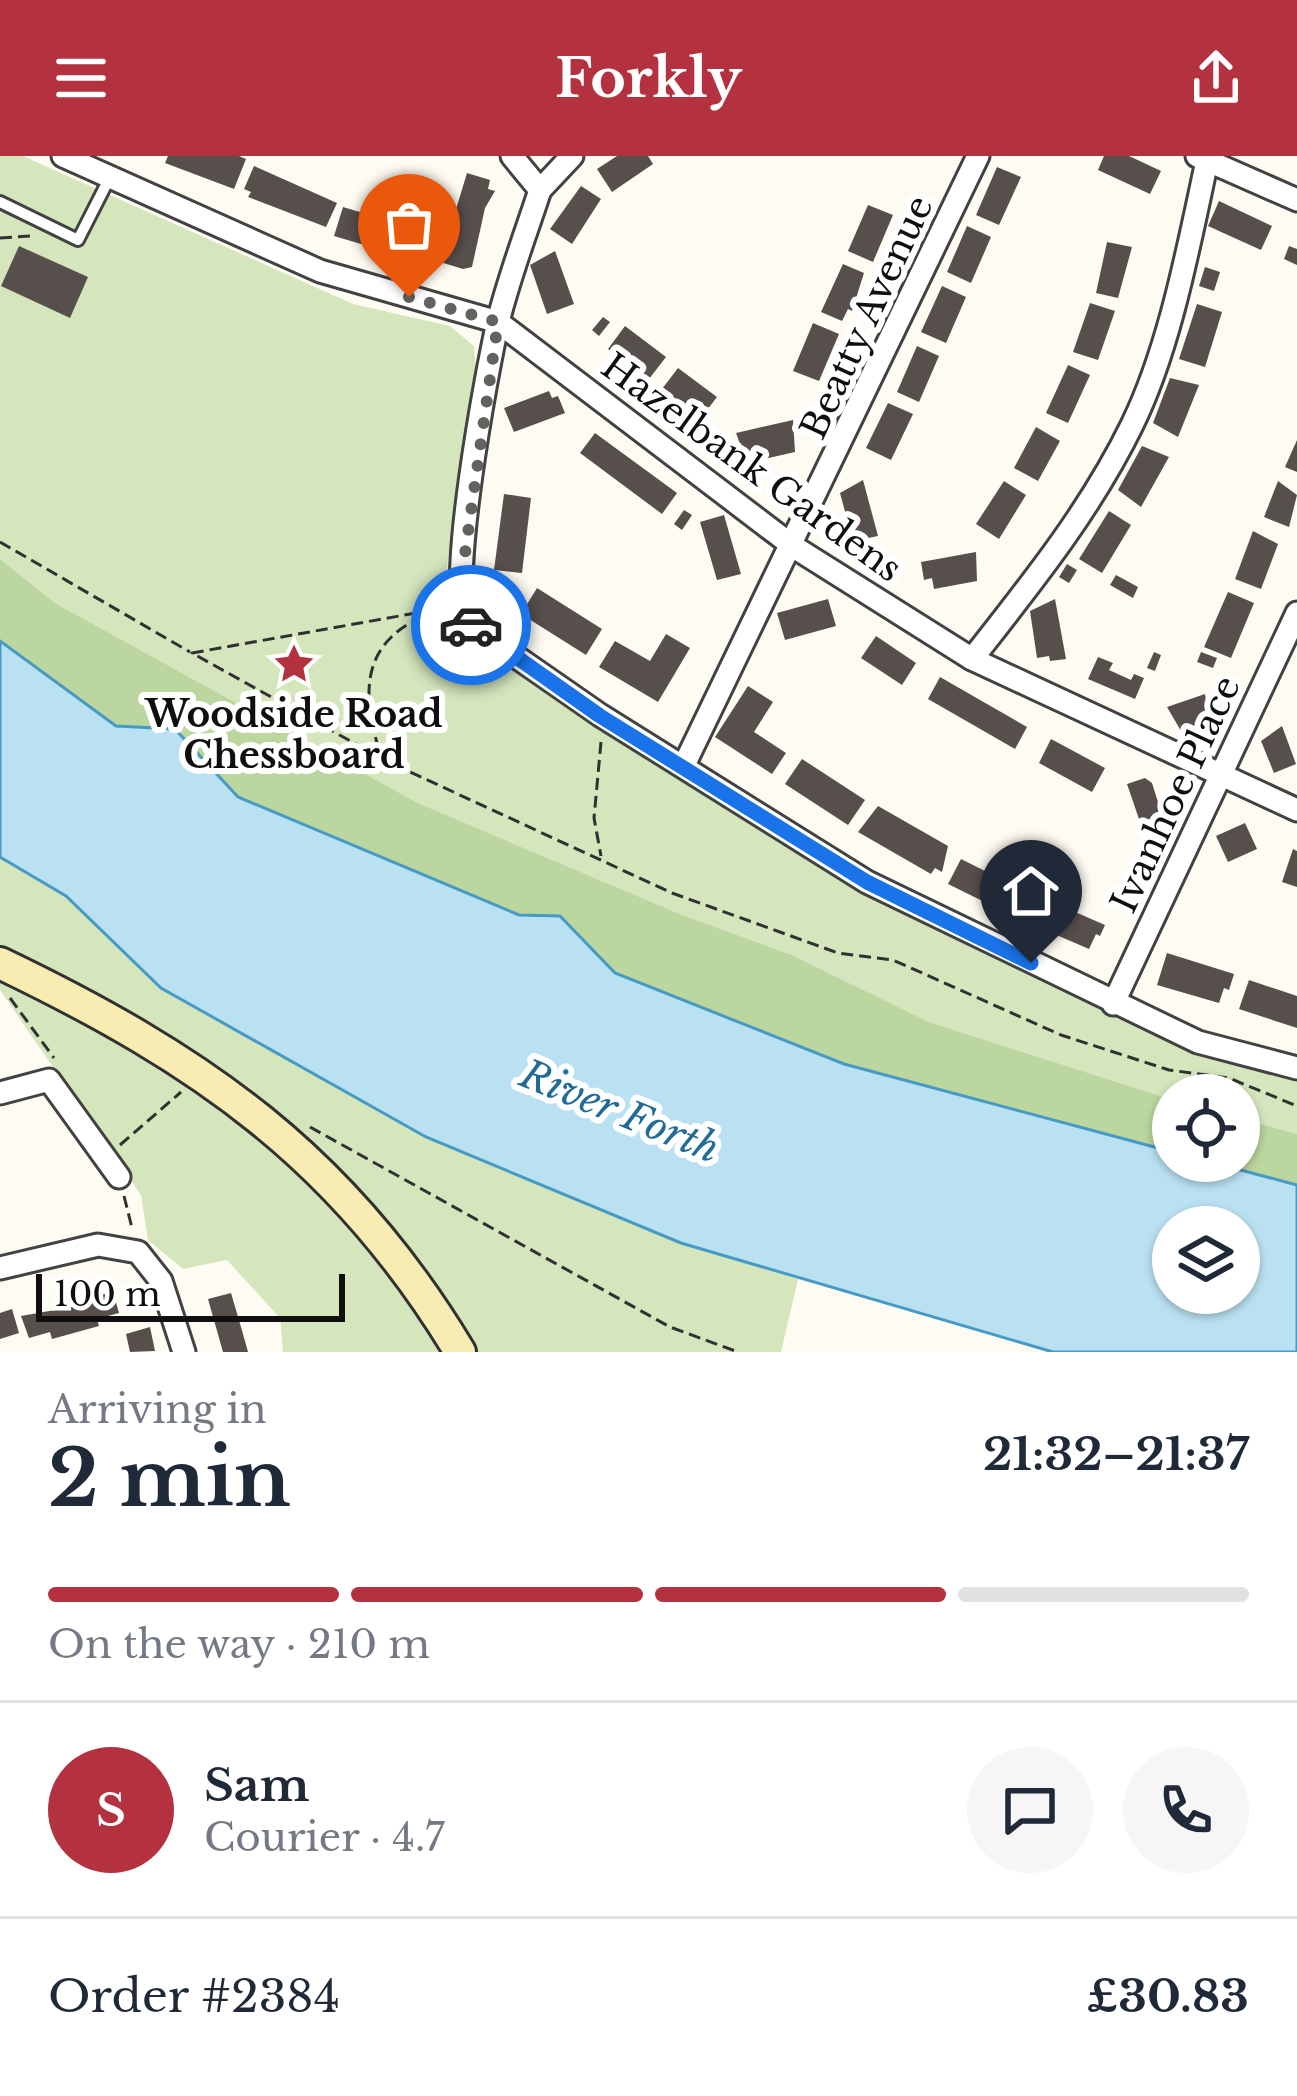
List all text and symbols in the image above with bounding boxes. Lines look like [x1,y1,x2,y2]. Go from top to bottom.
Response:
icon: menu [48,45,114,111]
text: Forkly [555,45,742,112]
icon: share [1183,45,1249,111]
pin [358,174,460,297]
street label: Beatty Avenue [790,188,942,446]
icon: bag [376,192,442,258]
street label: Hazelbank Gardens [593,343,911,591]
courier [411,565,531,685]
icon: car [438,592,504,658]
place icon: Woodside Road Chessboard [271,641,317,687]
street label: Ivanhoe Place [1101,669,1250,920]
place label: Woodside Road Chessboard [143,692,443,778]
pin [980,840,1082,963]
icon: home [998,858,1064,924]
water label: River Forth [512,1049,726,1174]
map controls [1152,1074,1260,1314]
button: locate [1152,1074,1260,1182]
button: layers [1152,1206,1260,1314]
scale bar [36,1268,345,1321]
text: 100 m [54,1274,161,1315]
text: Arriving in [48,1385,267,1434]
text: 21:32–21:37 [983,1426,1249,1482]
text: 2 min [48,1430,291,1527]
text: On the way · 210 m [48,1620,430,1669]
button: chat [967,1747,1093,1873]
button: phone [1123,1747,1249,1873]
text: Sam [204,1757,309,1813]
text: S [96,1782,126,1838]
text: Courier · 4.7 [204,1813,445,1862]
text: Order #2384 [48,1968,340,2024]
text: £30.83 [1086,1968,1249,2024]

